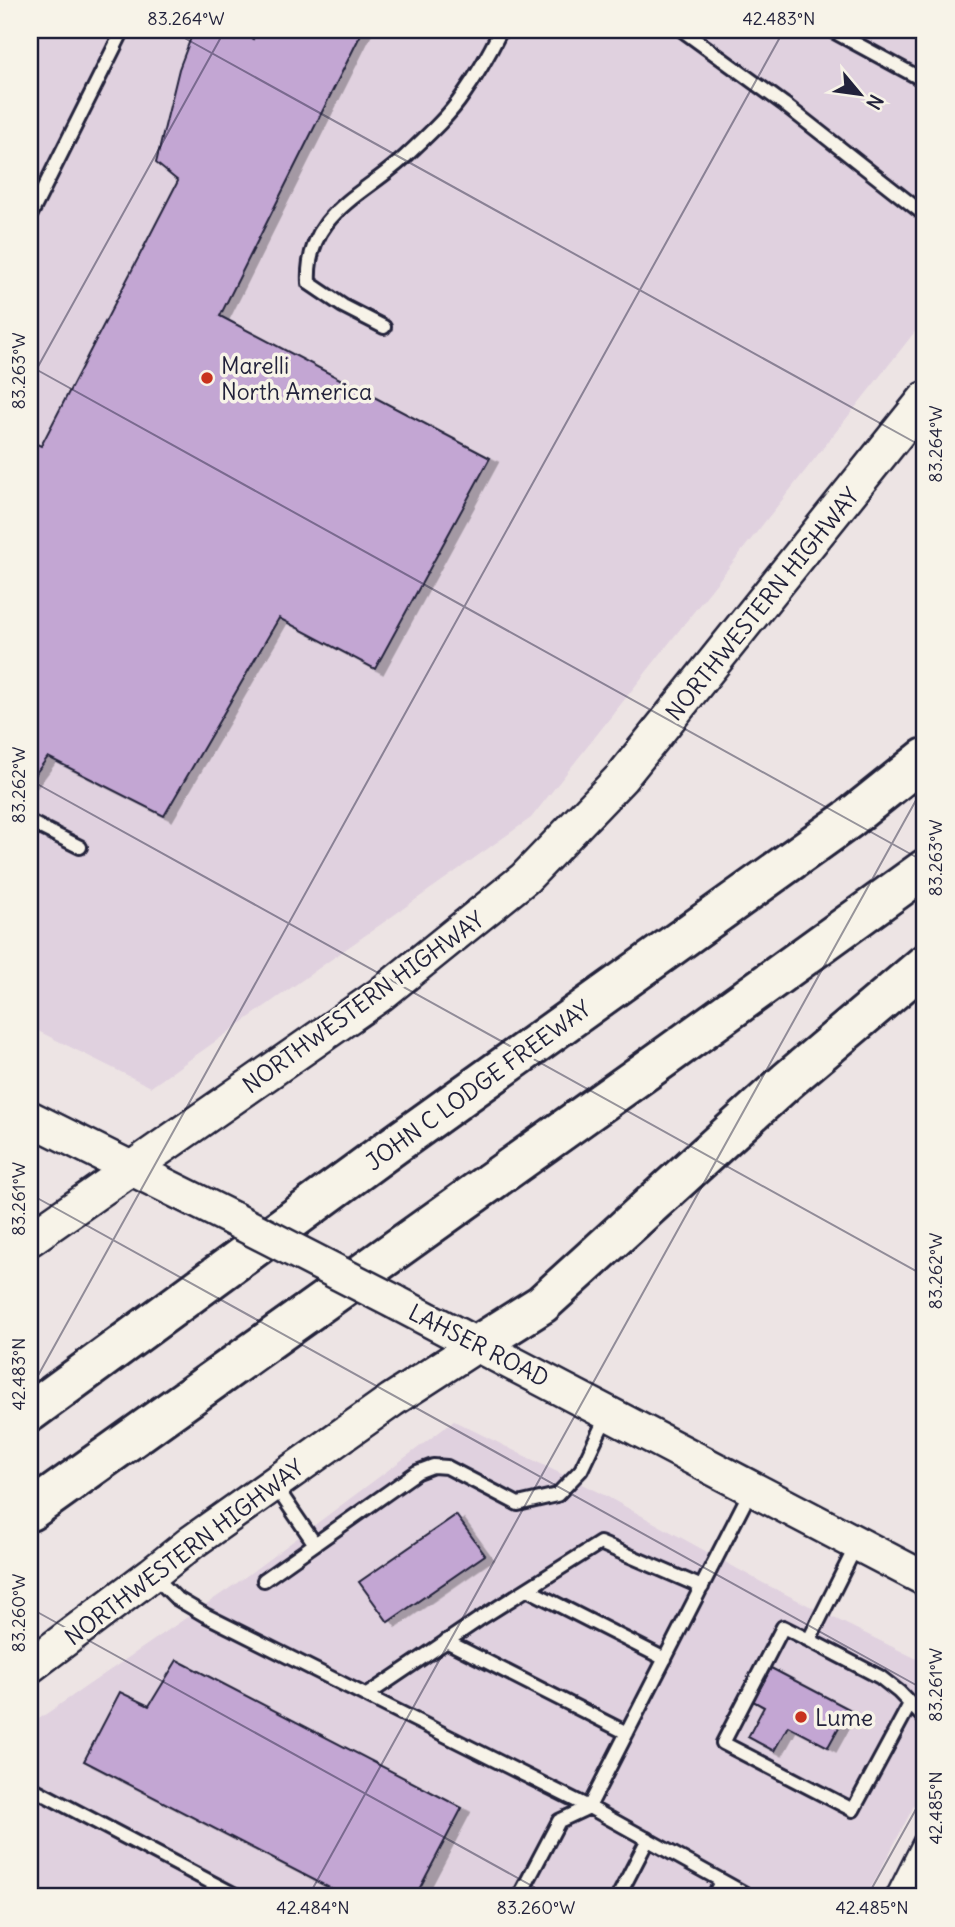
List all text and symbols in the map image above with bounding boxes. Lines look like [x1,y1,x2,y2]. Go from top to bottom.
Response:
text: 83.264°W [147,7,225,30]
text: 42.483°N [742,7,816,30]
north arrow [825,60,895,130]
text: N [861,91,889,114]
text: 83.263°W [7,332,30,410]
place label: Marelli North America [221,351,372,406]
marker: Marelli North America [199,370,215,386]
text: 83.264°W [924,405,947,483]
street label: NORTHWESTERN HIGHWAY [659,482,865,726]
text: 83.262°W [7,747,30,823]
text: 83.263°W [924,819,947,897]
street label: NORTHWESTERN HIGHWAY [237,905,489,1099]
street label: JOHN C LODGE FREEWAY [360,993,596,1176]
text: 83.261°W [7,1162,30,1236]
text: 83.262°W [924,1233,947,1309]
street label: LAHSER ROAD [404,1297,554,1393]
text: 42.483°N [7,1337,30,1411]
street label: NORTHWESTERN HIGHWAY [59,1453,309,1651]
text: 83.260°W [7,1574,30,1652]
text: 83.261°W [924,1648,947,1722]
place label: Lume [815,1703,873,1732]
marker: Lume [793,1709,809,1725]
text: 42.485°N [924,1771,947,1845]
text: 42.484°N [276,1896,350,1919]
text: 83.260°W [497,1896,575,1919]
text: 42.485°N [835,1896,909,1919]

